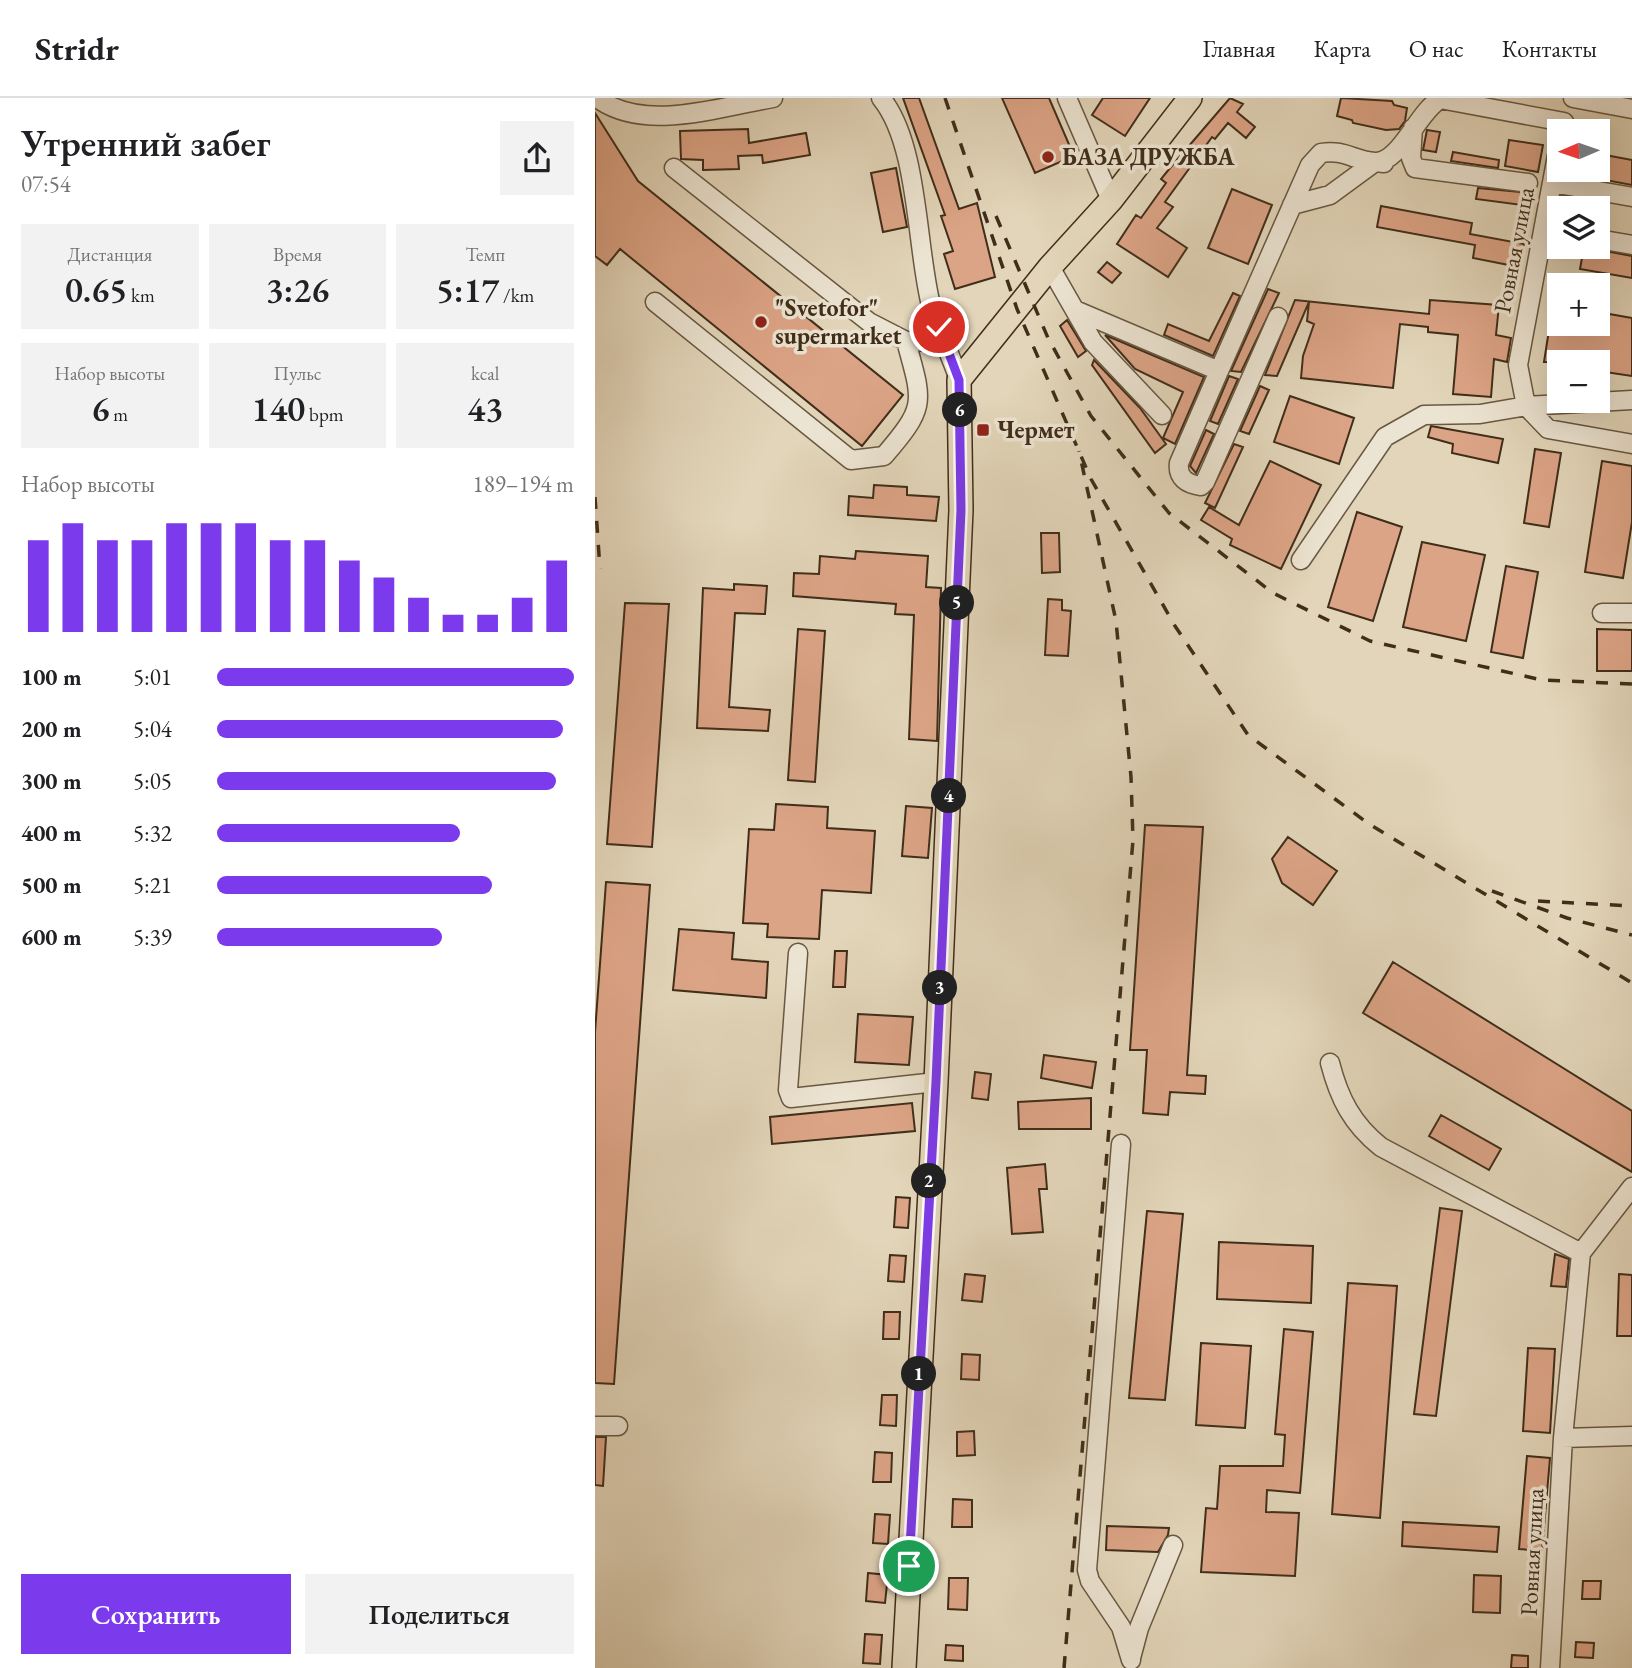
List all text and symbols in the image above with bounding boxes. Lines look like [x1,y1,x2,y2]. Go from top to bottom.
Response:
text: Stridr [35,27,119,70]
text: Главная [1202,33,1276,64]
text: Карта [1314,33,1371,64]
text: О нас [1409,33,1464,64]
text: Контакты [1502,33,1597,64]
text: Утренний забег [21,118,271,167]
north arrow [1547,119,1610,182]
map controls [1547,119,1610,413]
button: share [500,121,574,195]
place label: БАЗА ДРУЖБА [1062,141,1235,172]
marker: БАЗА ДРУЖБА [1040,149,1056,165]
text: 07:54 [21,169,71,199]
street label: Ровная улица [1486,184,1541,316]
button: layers [1547,196,1610,259]
text: Дистанция [67,242,152,267]
text: Время [273,242,322,267]
text: Темп [465,242,505,267]
text: 0.65 [65,267,127,312]
text: 3:26 [266,267,329,312]
text: 5:17 [436,267,499,312]
button: + [1547,273,1610,336]
text: km [127,283,155,308]
text: /km [499,283,534,308]
place label: "Svetofor" supermarket [775,292,901,351]
pin [909,297,969,357]
icon: check [920,308,958,346]
marker: "Svetofor" supermarket [753,314,769,330]
button: − [1547,350,1610,413]
text: Набор высоты [55,361,165,386]
text: Пульс [273,361,322,386]
text: kcal [471,361,499,386]
text: 6 [92,386,110,431]
text: 140 [251,386,305,431]
text: 43 [467,386,503,431]
pin: 6 [943,392,977,428]
text: 6 [954,397,965,422]
text: m [110,402,128,427]
text: bpm [305,402,344,427]
place label: Чермет [997,414,1075,445]
marker: Чермет [975,422,991,438]
text: Набор высоты [21,469,155,499]
text: 189–194 m [473,469,574,499]
pin: 5 [939,586,975,620]
text: 5 [951,590,962,615]
text: 100 m [21,662,82,692]
text: 5:01 [133,662,172,692]
text: 200 m [21,714,82,744]
text: 5:04 [133,714,172,744]
text: 300 m [21,766,82,796]
text: 5:05 [133,766,172,796]
pin: 4 [931,778,967,814]
text: 4 [943,783,954,808]
text: 400 m [21,818,82,848]
text: 5:32 [133,818,172,848]
text: 500 m [21,870,82,900]
text: 5:21 [133,870,172,900]
text: 600 m [21,922,82,952]
text: 5:39 [133,922,172,952]
pin: 3 [923,970,957,1006]
text: 3 [934,975,945,1000]
pin: 2 [911,1164,947,1198]
text: 2 [923,1168,934,1193]
pin: 1 [901,1356,937,1392]
text: 1 [913,1361,924,1386]
street label: Ровная улица [1513,1487,1550,1617]
pin [879,1536,939,1596]
icon: arrive [890,1547,928,1585]
button: Сохранить [21,1574,291,1654]
button: Поделиться [305,1574,574,1654]

